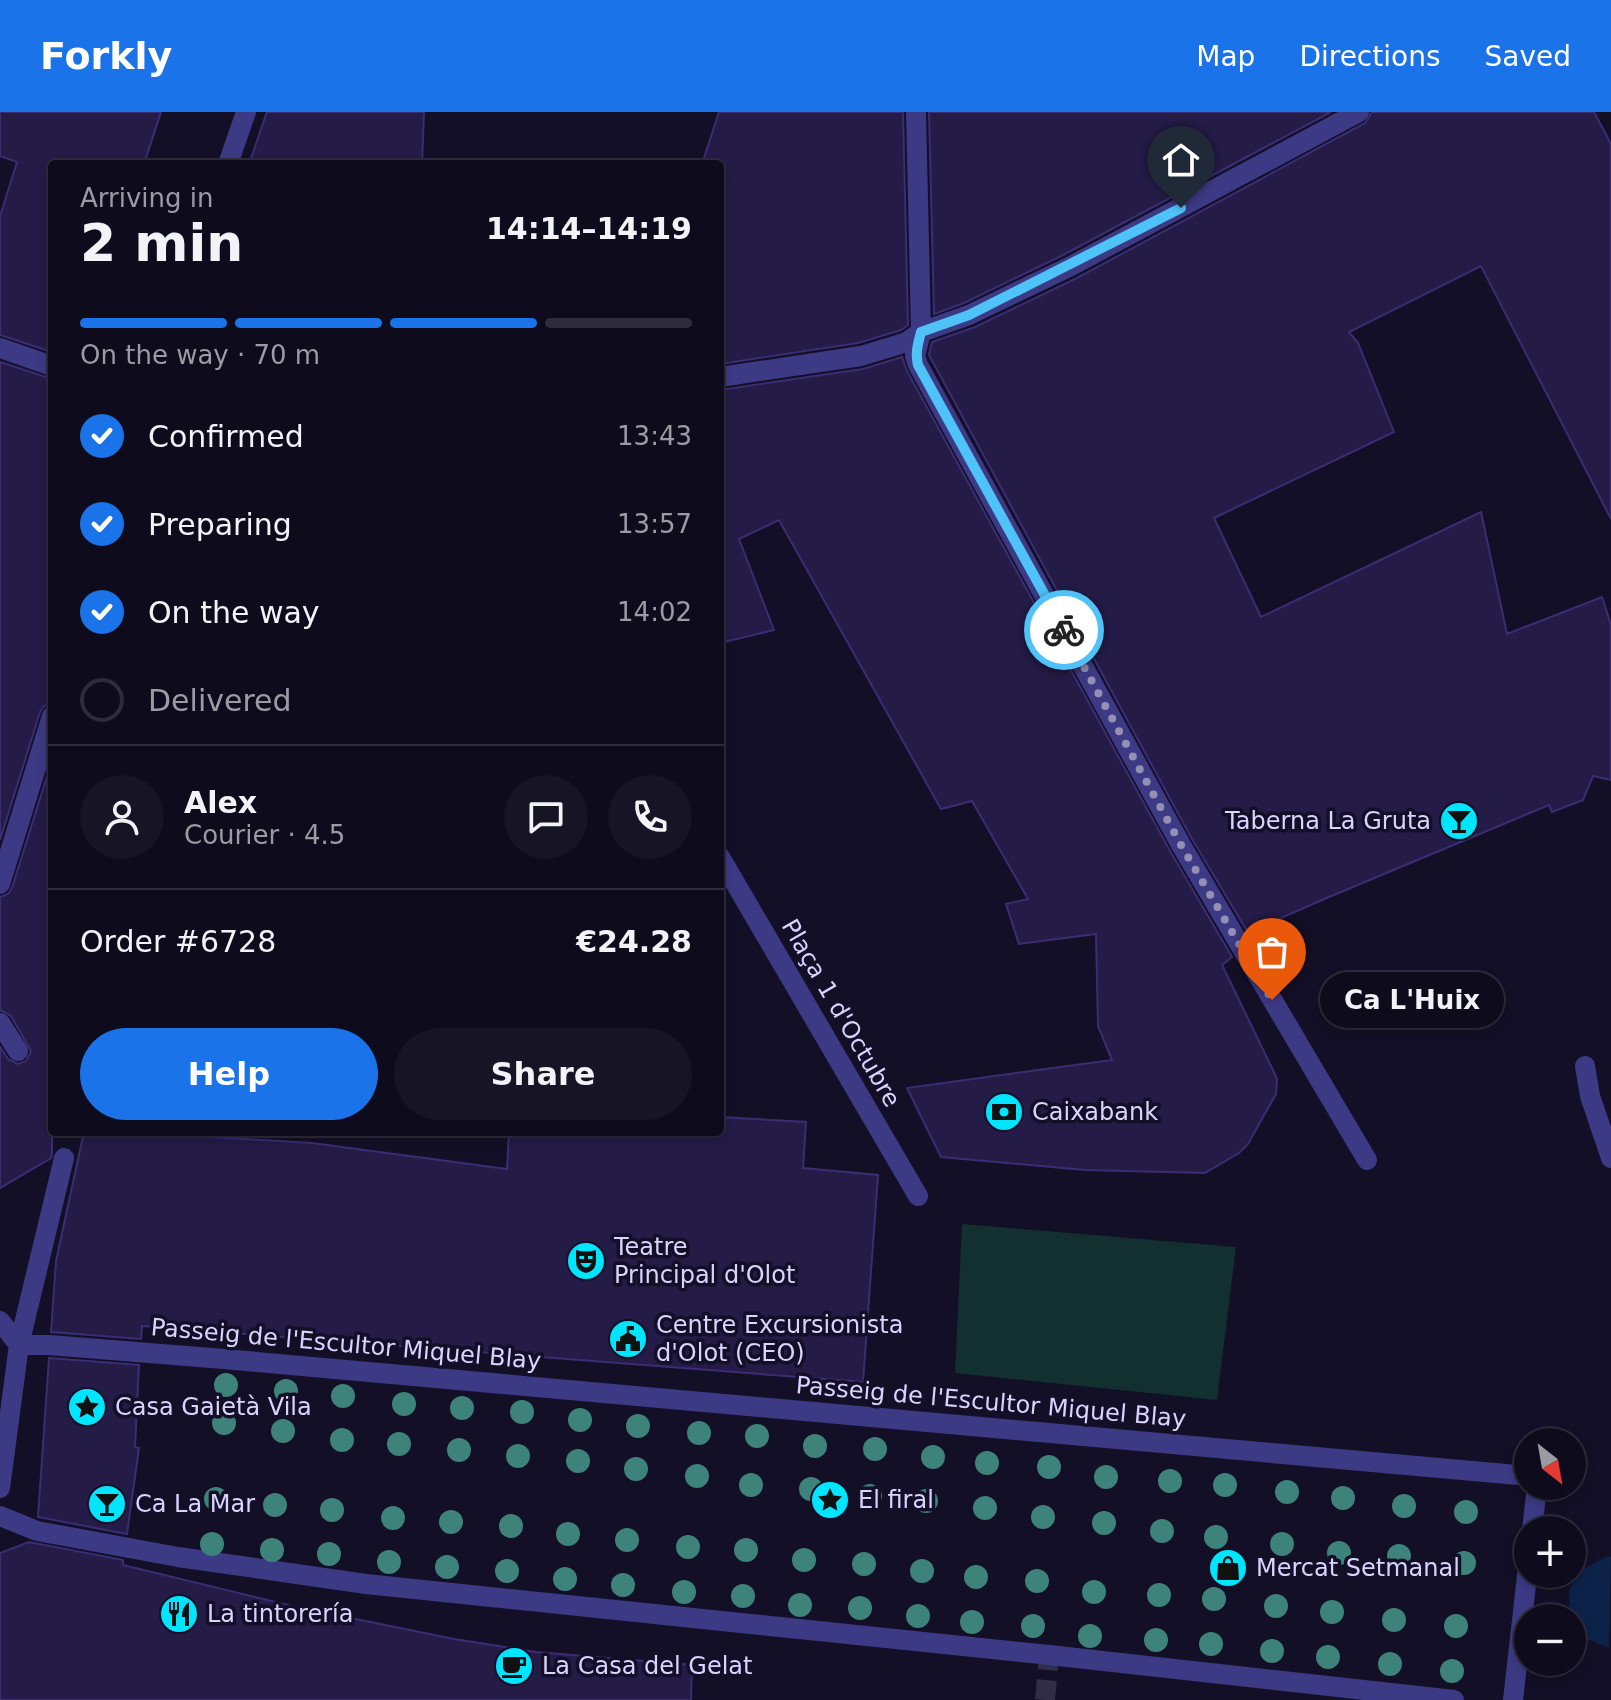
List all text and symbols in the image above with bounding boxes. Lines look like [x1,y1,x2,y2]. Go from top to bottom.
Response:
text: Forkly [40,34,172,78]
text: Map [1196,40,1255,73]
text: Directions [1299,40,1440,73]
text: Saved [1484,40,1571,73]
pin [1147,126,1215,208]
icon: home [1159,138,1203,182]
text: Arriving in [80,183,214,213]
text: 14:14–14:19 [486,211,692,246]
text: 2 min [80,213,243,273]
text: On the way · 70 m [80,340,320,370]
icon: check [80,414,124,458]
text: Confirmed [148,419,304,454]
text: 13:43 [617,421,692,451]
icon: check [80,502,124,546]
text: Preparing [148,507,292,542]
text: 13:57 [617,509,692,539]
icon: check [80,590,124,634]
courier [1024,590,1104,670]
text: On the way [148,595,320,630]
text: 14:02 [617,597,692,627]
icon: bike [1042,608,1086,652]
text: Delivered [148,683,292,718]
button: person [80,775,164,859]
button: chat [504,775,588,859]
button: phone [608,775,692,859]
text: Alex [184,785,257,820]
bar icon: Taberna La Gruta [1438,800,1480,842]
place label: Taberna La Gruta [1224,807,1431,835]
text: Courier · 4.5 [184,820,345,850]
street label: Plaça 1 d'Octubre [776,914,906,1112]
pin [1238,918,1306,1000]
text: Order #6728 [80,924,276,959]
text: €24.28 [576,924,692,959]
icon: bag [1250,930,1294,974]
callout: Ca L'Huix [1320,972,1504,1028]
text: Ca L'Huix [1344,985,1480,1015]
button: Help [80,1028,378,1120]
button: Share [394,1028,692,1120]
bank icon: Caixabank [983,1091,1025,1133]
place label: Caixabank [1032,1098,1158,1126]
place label: Teatre Principal d'Olot [613,1233,795,1289]
theatre icon: Teatre Principal d'Olot [565,1240,607,1282]
place label: Centre Excursionista d'Olot (CEO) [656,1311,903,1367]
street label: Passeig de l'Escultor Miquel Blay [150,1313,542,1375]
public building icon: Centre Excursionista d'Olot (CEO) [607,1318,649,1360]
street label: Passeig de l'Escultor Miquel Blay [795,1371,1187,1433]
place icon: Casa Gaietà Vila [66,1386,108,1428]
place label: Casa Gaietà Vila [115,1393,312,1421]
north arrow [1514,1428,1586,1500]
map controls [1514,1428,1586,1676]
place icon: El firal [809,1479,851,1521]
bar icon: Ca La Mar [86,1483,128,1525]
place label: El firal [858,1486,934,1514]
place label: Ca La Mar [135,1490,255,1518]
button: + [1514,1516,1586,1588]
shop icon: Mercat Setmanal [1207,1547,1249,1589]
place label: Mercat Setmanal [1256,1554,1460,1582]
restaurant icon: La tintorería [158,1593,200,1635]
place label: La tintorería [207,1600,353,1628]
button: − [1514,1604,1586,1676]
cafe icon: La Casa del Gelat [493,1645,535,1687]
place label: La Casa del Gelat [542,1652,752,1680]

